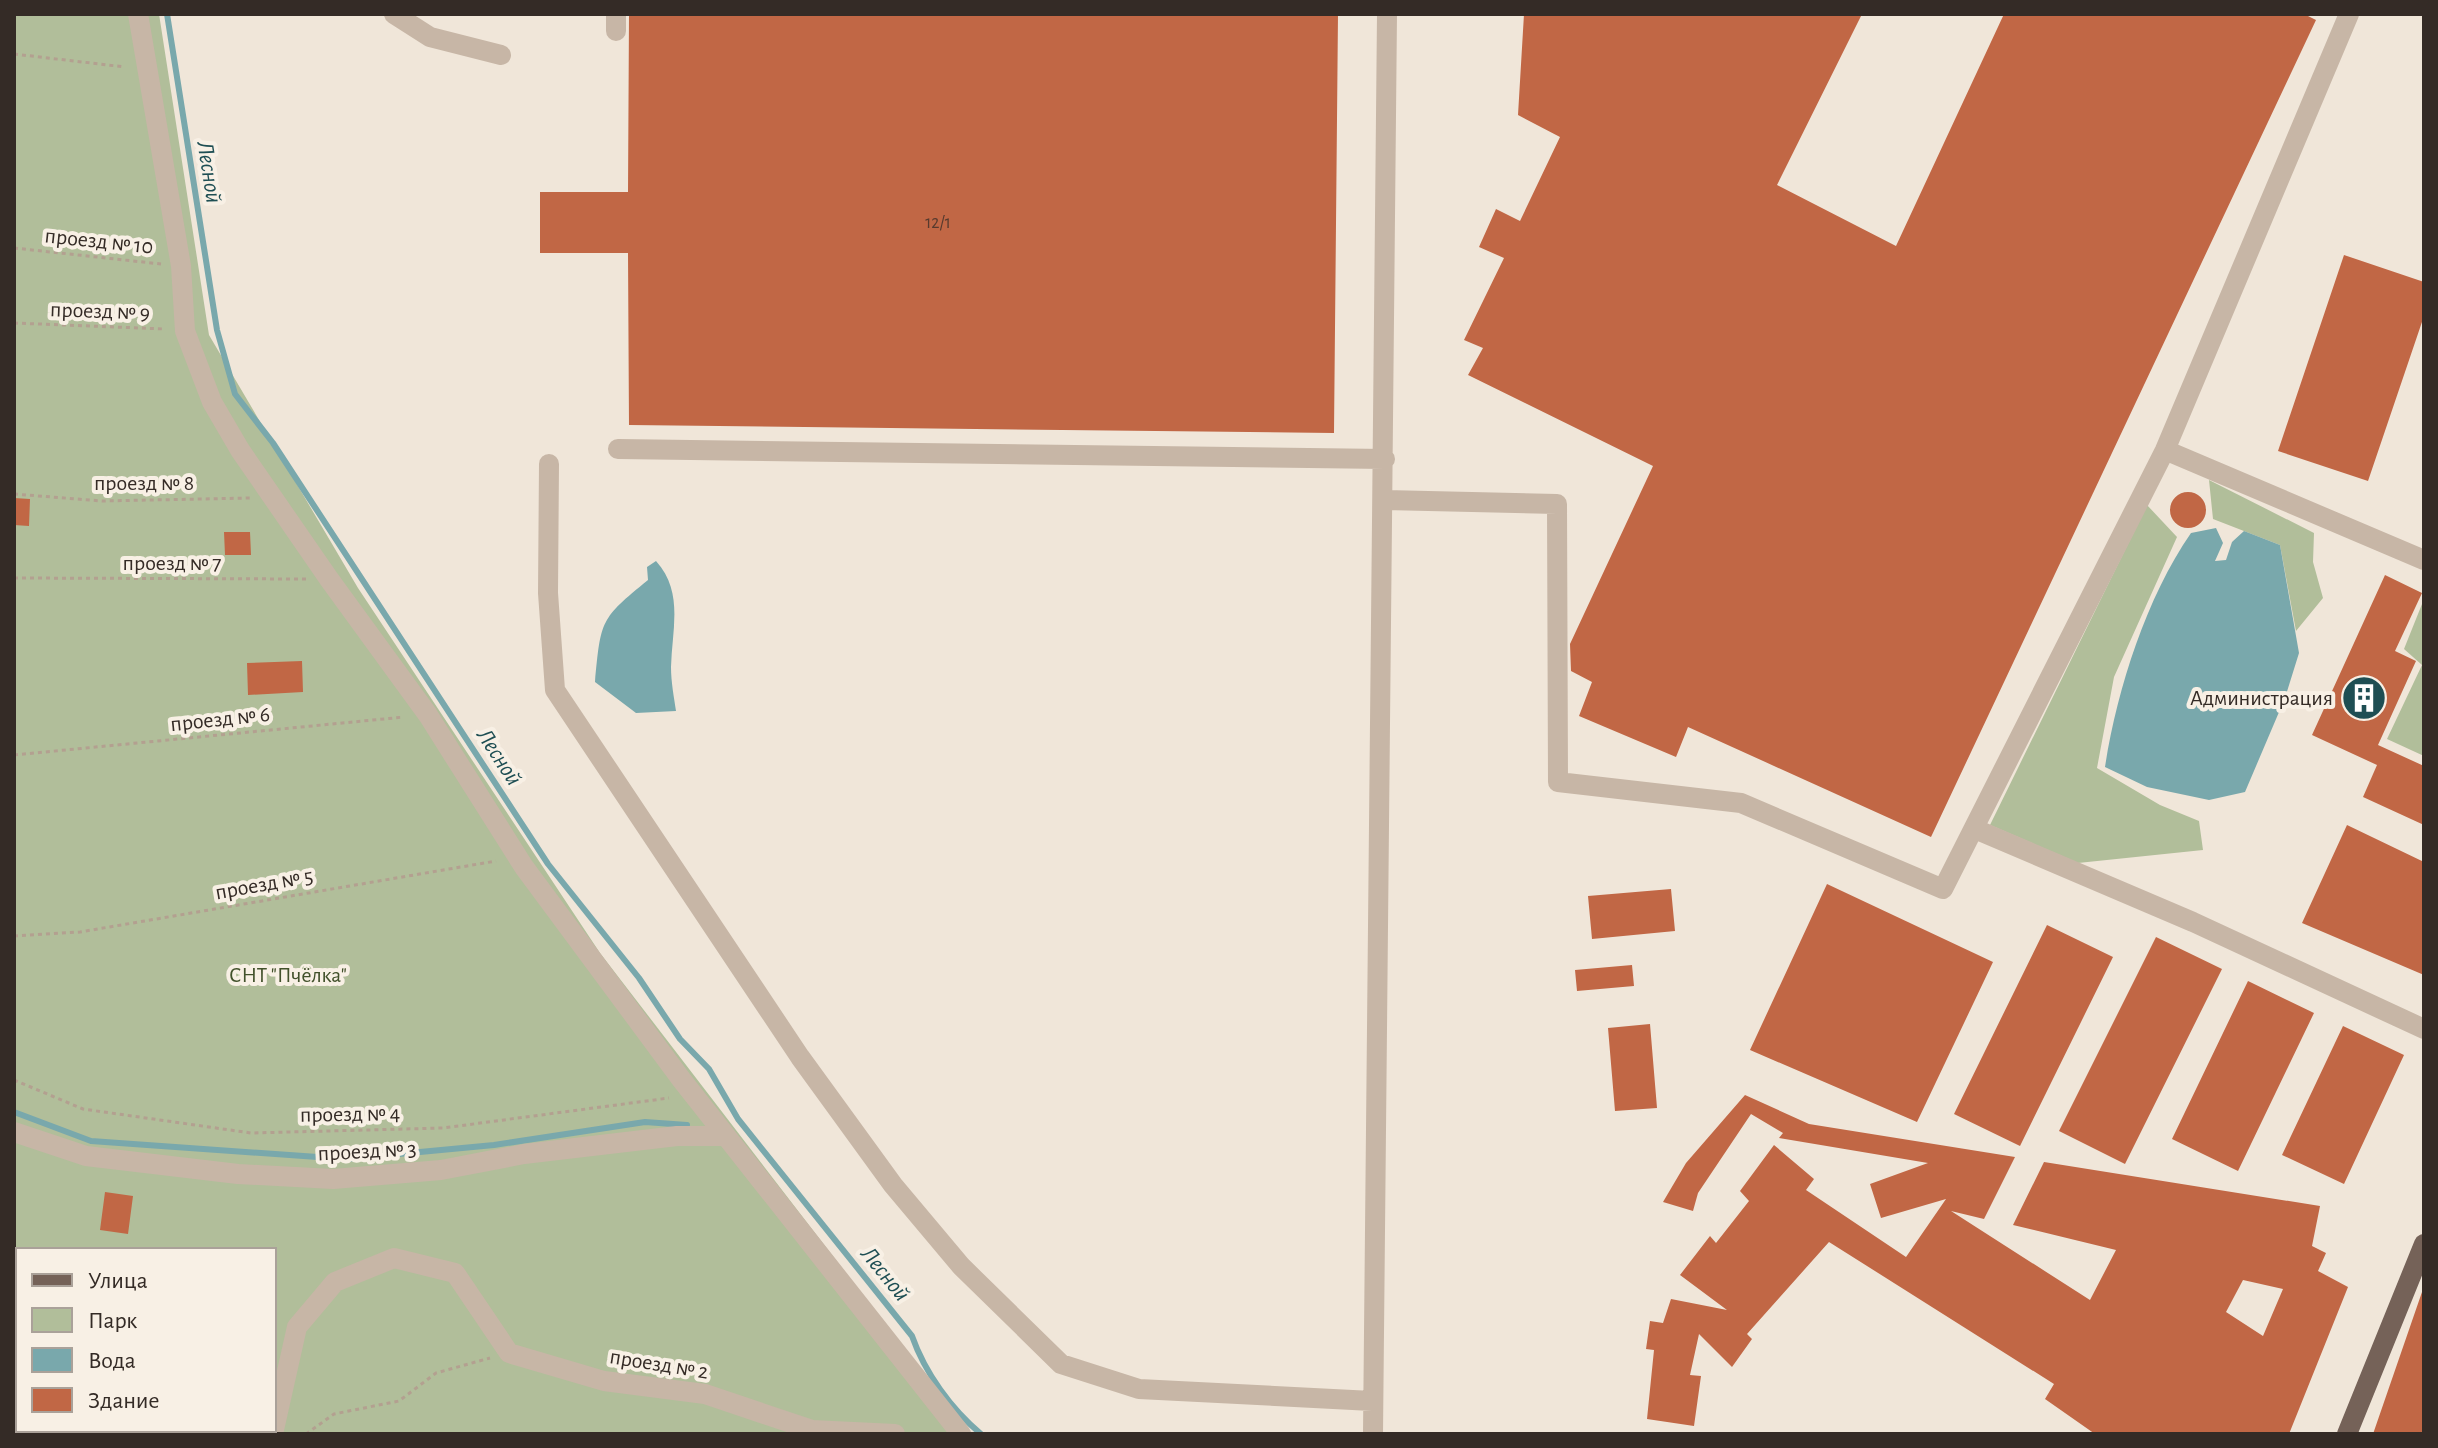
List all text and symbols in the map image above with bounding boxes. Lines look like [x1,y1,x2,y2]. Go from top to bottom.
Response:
water label: Лесной [192,138,226,205]
house number: 12/1 [925,214,951,232]
street label: проезд № 10 [44,224,154,258]
street label: проезд № 9 [50,298,150,324]
street label: проезд № 8 [94,472,194,494]
street label: проезд № 7 [123,552,221,574]
building icon: Администрация [2340,674,2388,722]
place label: Администрация [2190,687,2333,709]
street label: проезд № 6 [169,703,271,735]
water label: Лесной [471,723,526,790]
street label: проезд № 5 [213,865,315,903]
park label: СНТ "Пчёлка" [229,964,347,986]
street label: проезд № 4 [300,1102,400,1126]
street label: проезд № 3 [317,1137,417,1165]
water label: Лесной [855,1241,914,1306]
legend [16,1248,276,1432]
text: Улица [88,1269,148,1293]
text: Парк [88,1309,137,1333]
street label: проезд № 2 [608,1345,710,1383]
text: Вода [88,1349,136,1373]
text: Здание [88,1389,159,1413]

